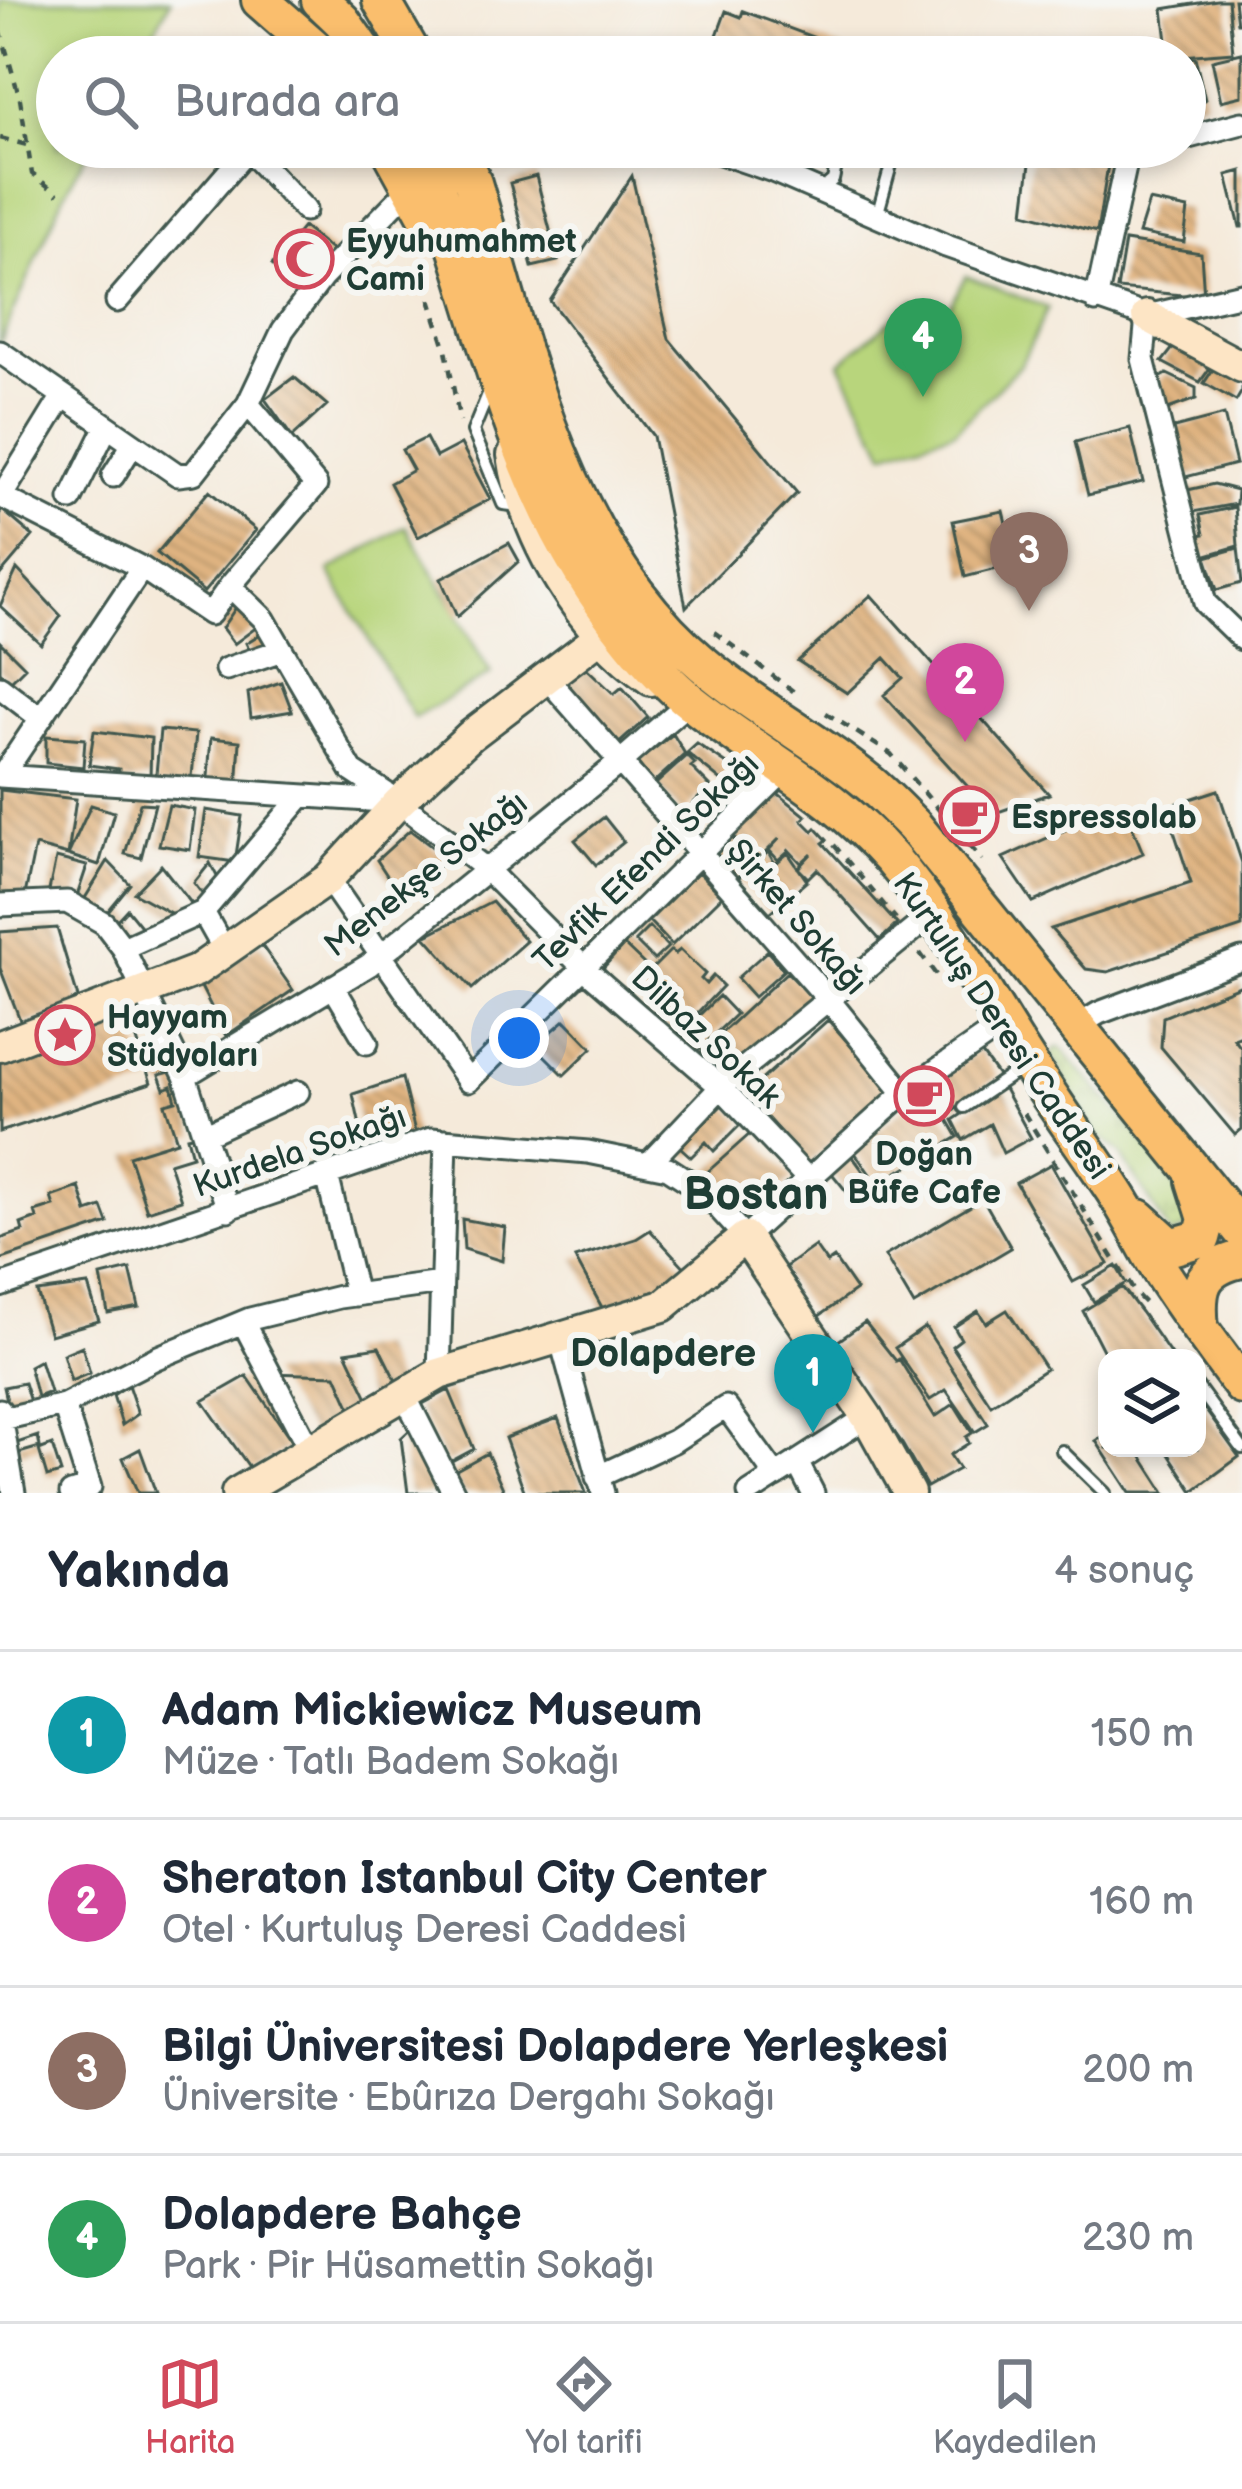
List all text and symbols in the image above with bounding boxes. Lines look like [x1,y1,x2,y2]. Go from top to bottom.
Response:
search box [36,36,1206,168]
icon: search [78,69,144,135]
text: Burada ara [174,75,400,130]
place label: Eyyuhumahmet Cami [346,222,577,300]
mosque icon: Eyyuhumahmet Cami [273,228,335,290]
pin: 4 [884,298,962,397]
pin: 3 [990,512,1068,611]
pin: 2 [926,643,1004,742]
street label: Tevfik Efendi Sokağı [525,744,768,980]
street label: Menekşe Sokağı [317,783,536,966]
cafe icon: Espressolab [938,785,1000,847]
place label: Espressolab [1011,798,1197,838]
street label: Şirket Sokağı [718,831,875,1003]
street label: Kurtuluş Deresi Caddesi [884,865,1119,1187]
street label: Dilbaz Sokak [623,958,789,1117]
place label: Hayyam Stüdyoları [107,998,258,1076]
place icon: Hayyam Stüdyoları [34,1004,96,1066]
your location [489,1008,549,1068]
cafe icon: Doğan Büfe Cafe [893,1065,955,1127]
street label: Kurdela Sokağı [188,1097,411,1207]
place label: Doğan Büfe Cafe [847,1135,1001,1213]
district label: Bostan [684,1168,828,1223]
district label: Dolapdere [570,1331,756,1378]
pin: 1 [774,1334,852,1433]
map controls [1098,1349,1206,1457]
button: layers [1098,1349,1206,1457]
text: Yakında [48,1541,231,1602]
text: 4 sonuç [1054,1548,1194,1595]
text: Adam Mickiewicz Museum [162,1684,702,1739]
text: 1 [79,1711,95,1758]
text: 150 m [1091,1711,1194,1758]
text: Müze · Tatlı Badem Sokağı [162,1739,619,1786]
text: Sheraton Istanbul City Center [162,1852,767,1907]
text: 2 [75,1879,99,1926]
text: 160 m [1089,1879,1194,1926]
text: Otel · Kurtuluş Deresi Caddesi [162,1907,687,1954]
text: Bilgi Üniversitesi Dolapdere Yerleşkesi [162,2020,948,2075]
text: 3 [76,2047,98,2094]
text: 200 m [1082,2047,1194,2094]
text: Üniversite · Ebûrıza Dergahı Sokağı [162,2075,775,2122]
text: Dolapdere Bahçe [162,2188,522,2243]
text: 4 [76,2215,98,2262]
text: 230 m [1082,2215,1194,2262]
text: Park · Pir Hüsamettin Sokağı [162,2243,654,2290]
tab: Harita [145,2351,235,2463]
tab: Yol tarifi [526,2351,643,2463]
tab: Kaydedilen [933,2351,1097,2463]

